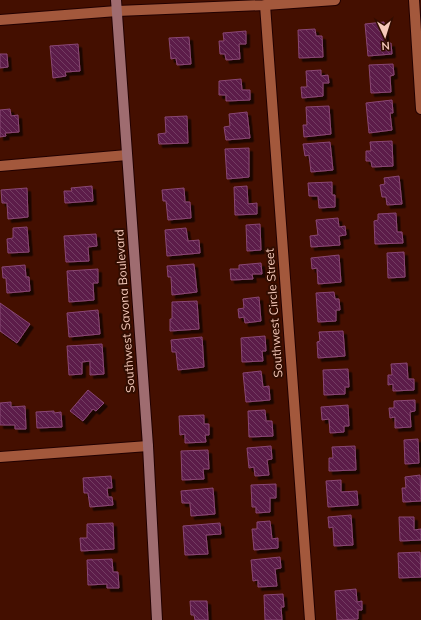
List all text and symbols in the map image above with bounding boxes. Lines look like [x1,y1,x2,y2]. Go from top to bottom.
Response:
north arrow [365,16,405,56]
text: N [381,39,390,53]
street label: Southwest Savona Boulevard [111,229,138,393]
street label: Southwest Circle Street [262,248,286,378]

